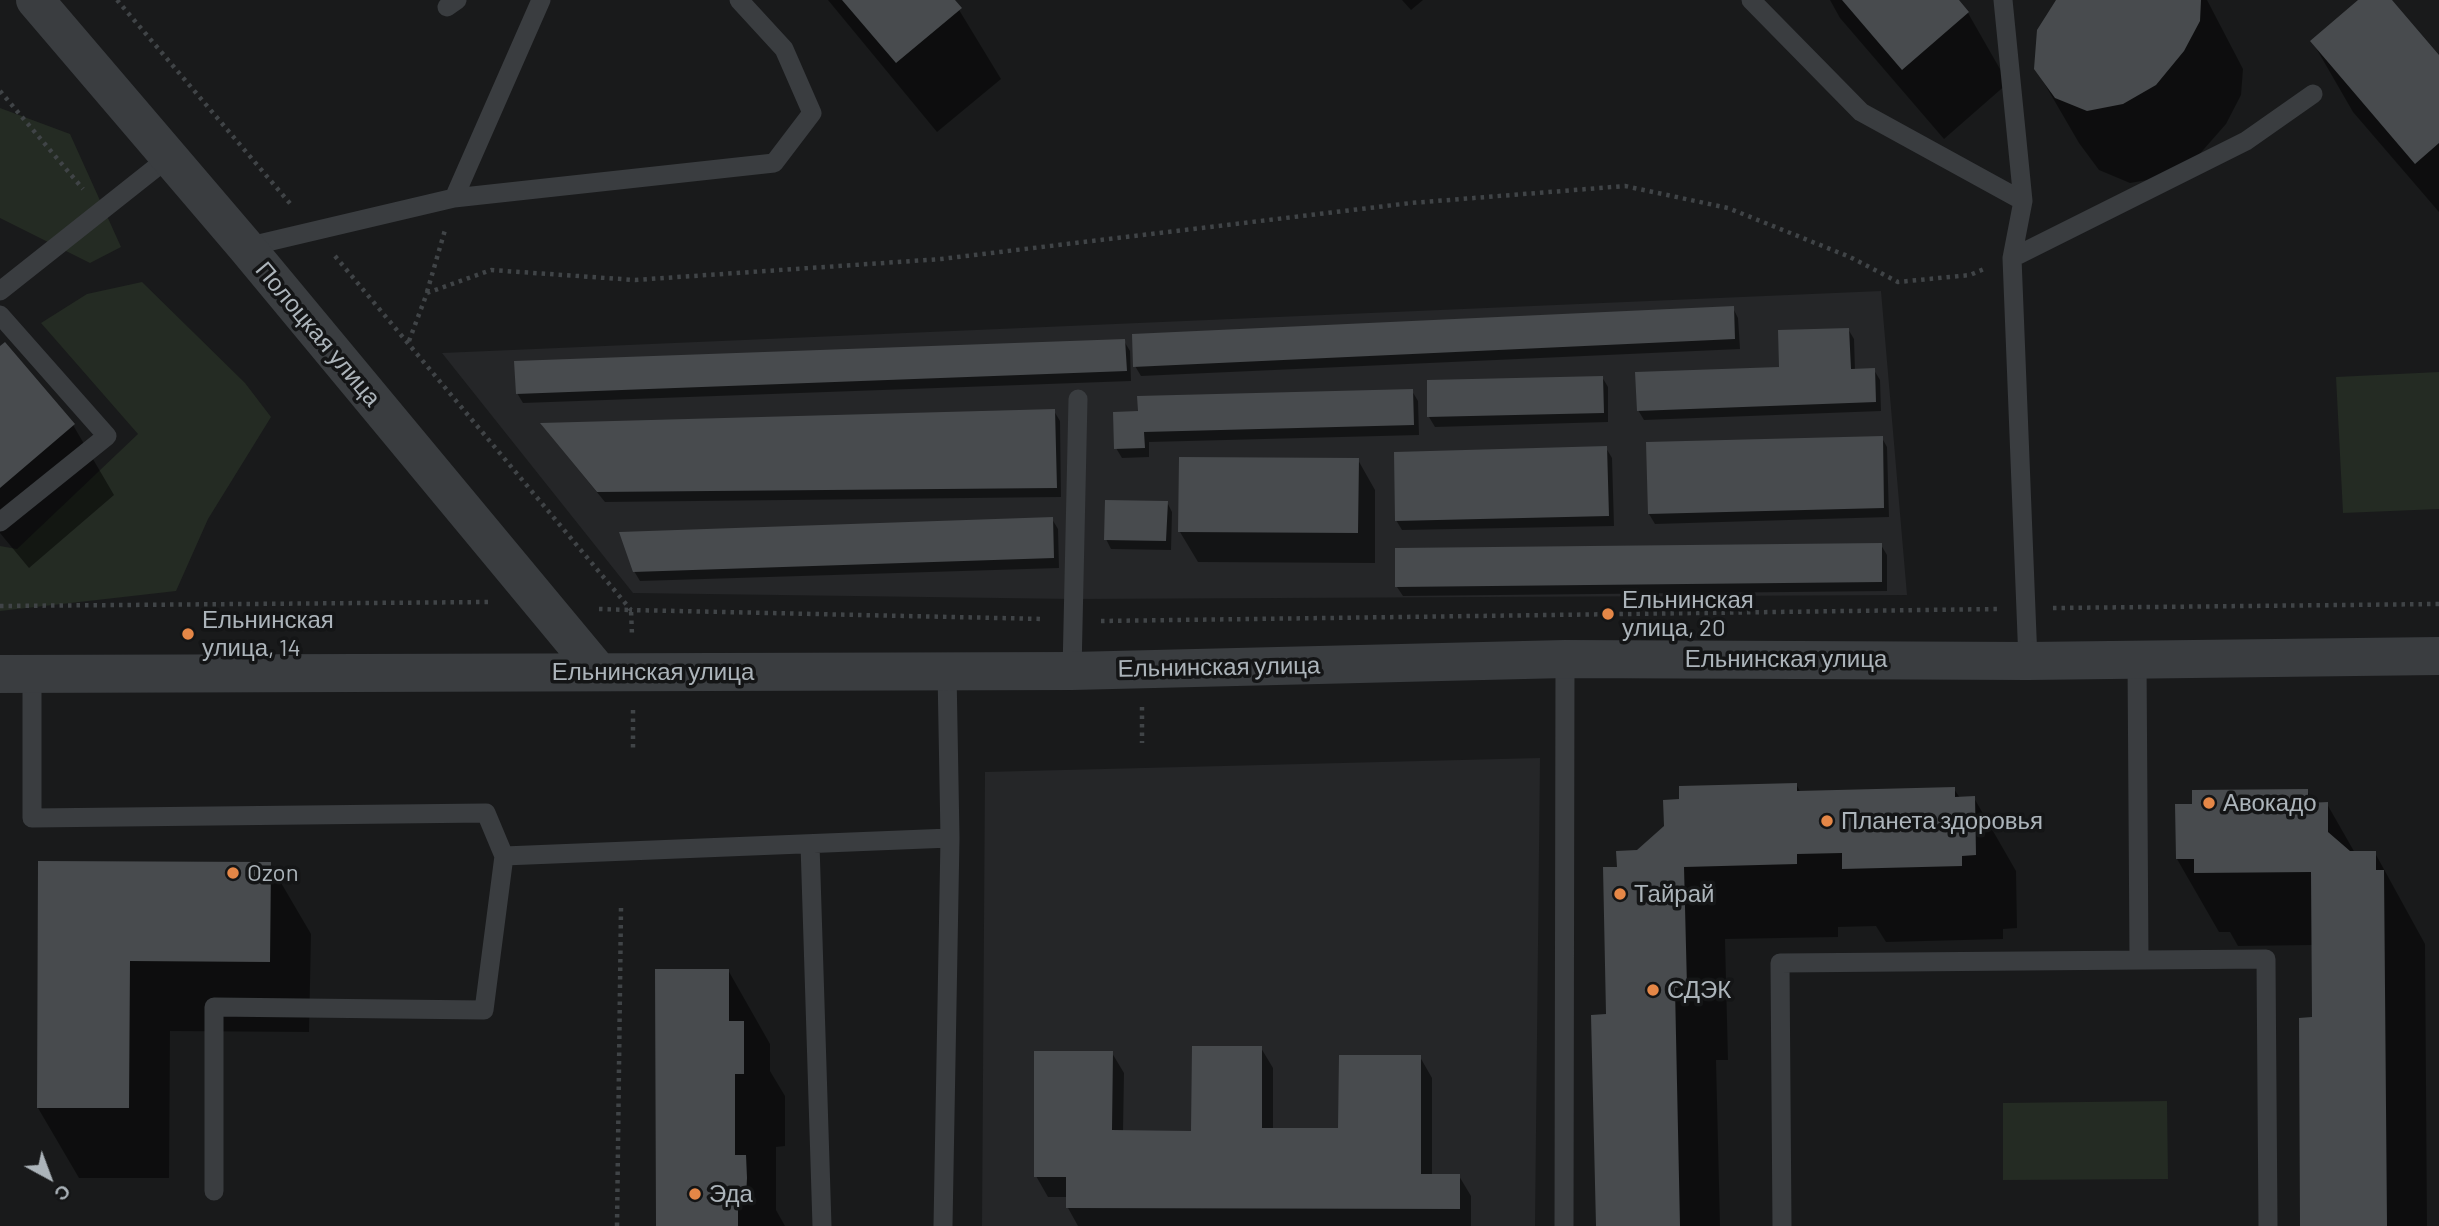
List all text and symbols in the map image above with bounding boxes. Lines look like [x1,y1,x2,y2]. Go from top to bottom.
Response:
street label: Полоцкая улица [249,256,387,412]
place label: Ельнинская улица, 20 [1622,586,1754,642]
place label: Ельнинская улица, 14 [202,606,334,662]
marker: Ельнинская улица, 20 [1600,606,1616,622]
marker: Ельнинская улица, 14 [180,626,196,642]
street label: Ельнинская улица [1685,645,1887,673]
street label: Ельнинская улица [1117,651,1321,683]
street label: Ельнинская улица [552,658,754,686]
place label: Авокадо [2223,789,2317,817]
marker: Авокадо [2201,795,2217,811]
place label: Планета здоровья [1841,807,2043,835]
marker: Планета здоровья [1819,813,1835,829]
place label: Ozon [247,859,299,887]
marker: Ozon [225,865,241,881]
place label: Тайрай [1634,880,1714,908]
marker: Тайрай [1612,886,1628,902]
place label: СДЭК [1667,976,1731,1004]
marker: СДЭК [1645,982,1661,998]
north arrow [14,1142,84,1212]
text: С [50,1180,76,1206]
place label: Эда [709,1180,753,1208]
marker: Эда [687,1186,703,1202]

